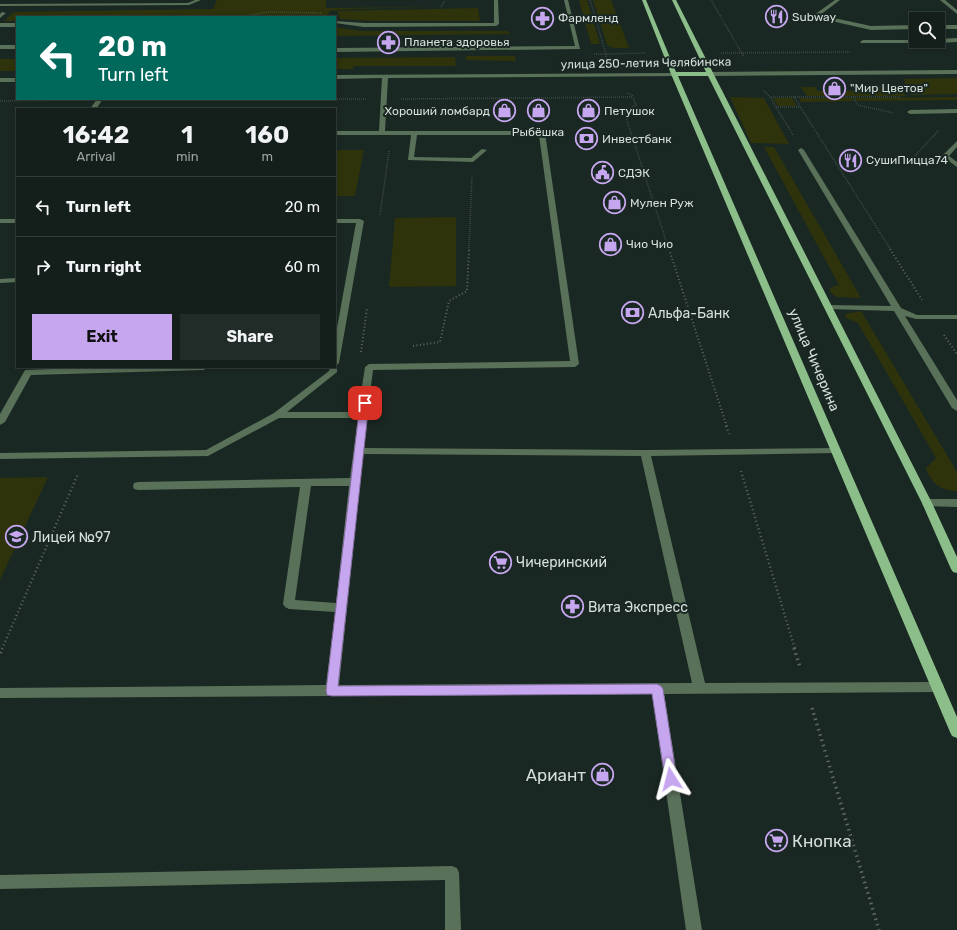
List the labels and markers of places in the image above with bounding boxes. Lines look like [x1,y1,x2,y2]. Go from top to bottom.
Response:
restaurant icon: Subway [764,4,790,30]
pharmacy icon: Фармленд [529,5,555,31]
place label: Subway [792,10,837,24]
place label: Фармленд [558,11,618,25]
pharmacy icon: Планета здоровья [375,29,401,55]
place label: Планета здоровья [404,35,509,49]
shop icon: "Мир Цветов" [821,75,847,101]
place label: "Мир Цветов" [850,81,928,95]
shop icon: Хороший ломбард [492,98,518,124]
shop icon: Рыбёшка [525,98,551,124]
shop icon: Петушок [575,98,601,124]
place label: Хороший ломбард [384,104,490,118]
place label: Петушок [604,104,655,118]
place label: Рыбёшка [512,125,564,139]
bank icon: Инвестбанк [573,126,599,152]
place label: Инвестбанк [602,132,672,146]
restaurant icon: СушиПицца74 [838,147,864,173]
place label: СушиПицца74 [866,153,948,167]
public building icon: СДЭК [589,160,615,186]
place label: СДЭК [618,166,650,180]
shop icon: Мулен Руж [602,190,628,216]
place label: Мулен Руж [630,196,694,210]
shop icon: Чио Чио [597,231,623,257]
place label: Чио Чио [626,237,673,251]
bank icon: Альфа-Банк [620,300,646,326]
place label: Альфа-Банк [648,305,730,322]
pin [348,386,382,420]
school or university icon: Лицей №97 [3,524,29,550]
place label: Лицей №97 [32,529,111,546]
supermarket icon: Чичеринский [488,549,514,575]
place label: Чичеринский [516,554,607,571]
pharmacy icon: Вита Экспресс [560,594,586,620]
place label: Вита Экспресс [588,599,688,616]
shop icon: Ариант [589,762,615,788]
place label: Ариант [526,765,586,785]
supermarket icon: Кнопка [763,828,789,854]
place label: Кнопка [792,831,852,851]

